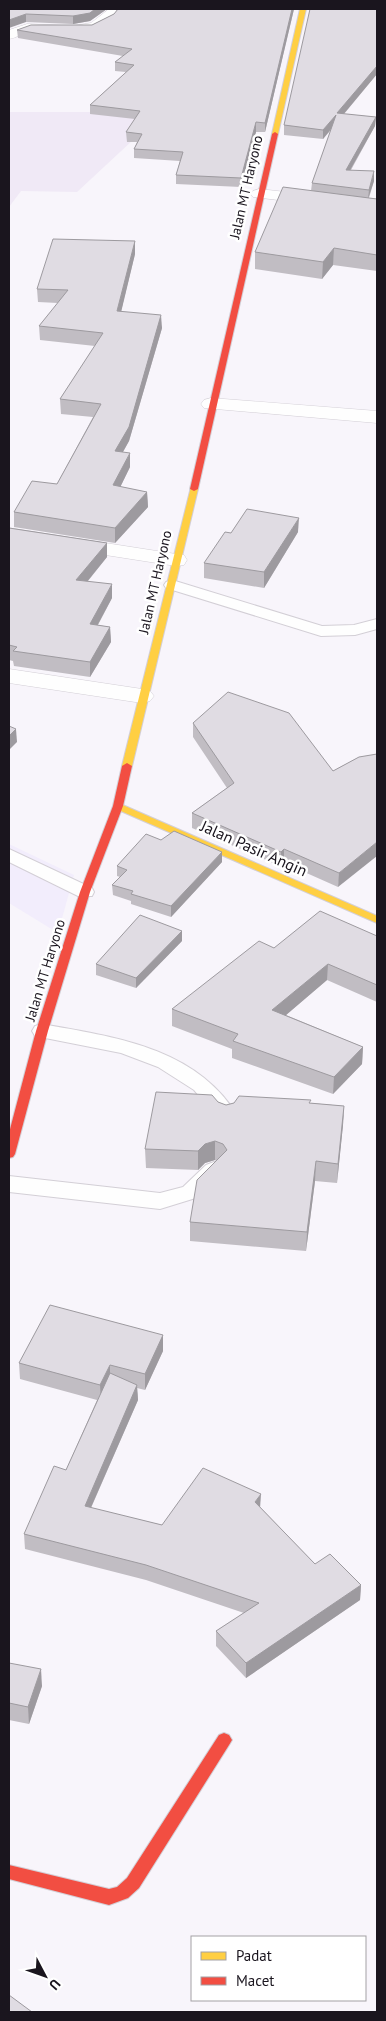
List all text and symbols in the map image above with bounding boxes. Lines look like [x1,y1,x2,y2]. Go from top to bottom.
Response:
street label: Jalan MT Haryono [225,134,267,241]
street label: Jalan MT Haryono [134,529,176,636]
street label: Jalan Pasir Angin [197,815,310,880]
street label: Jalan MT Haryono [21,917,69,1024]
legend [191,1936,366,2001]
text: Padat [236,1946,272,1965]
north arrow [20,1951,70,2001]
text: Macet [236,1971,274,1990]
text: U [45,1975,64,1994]

